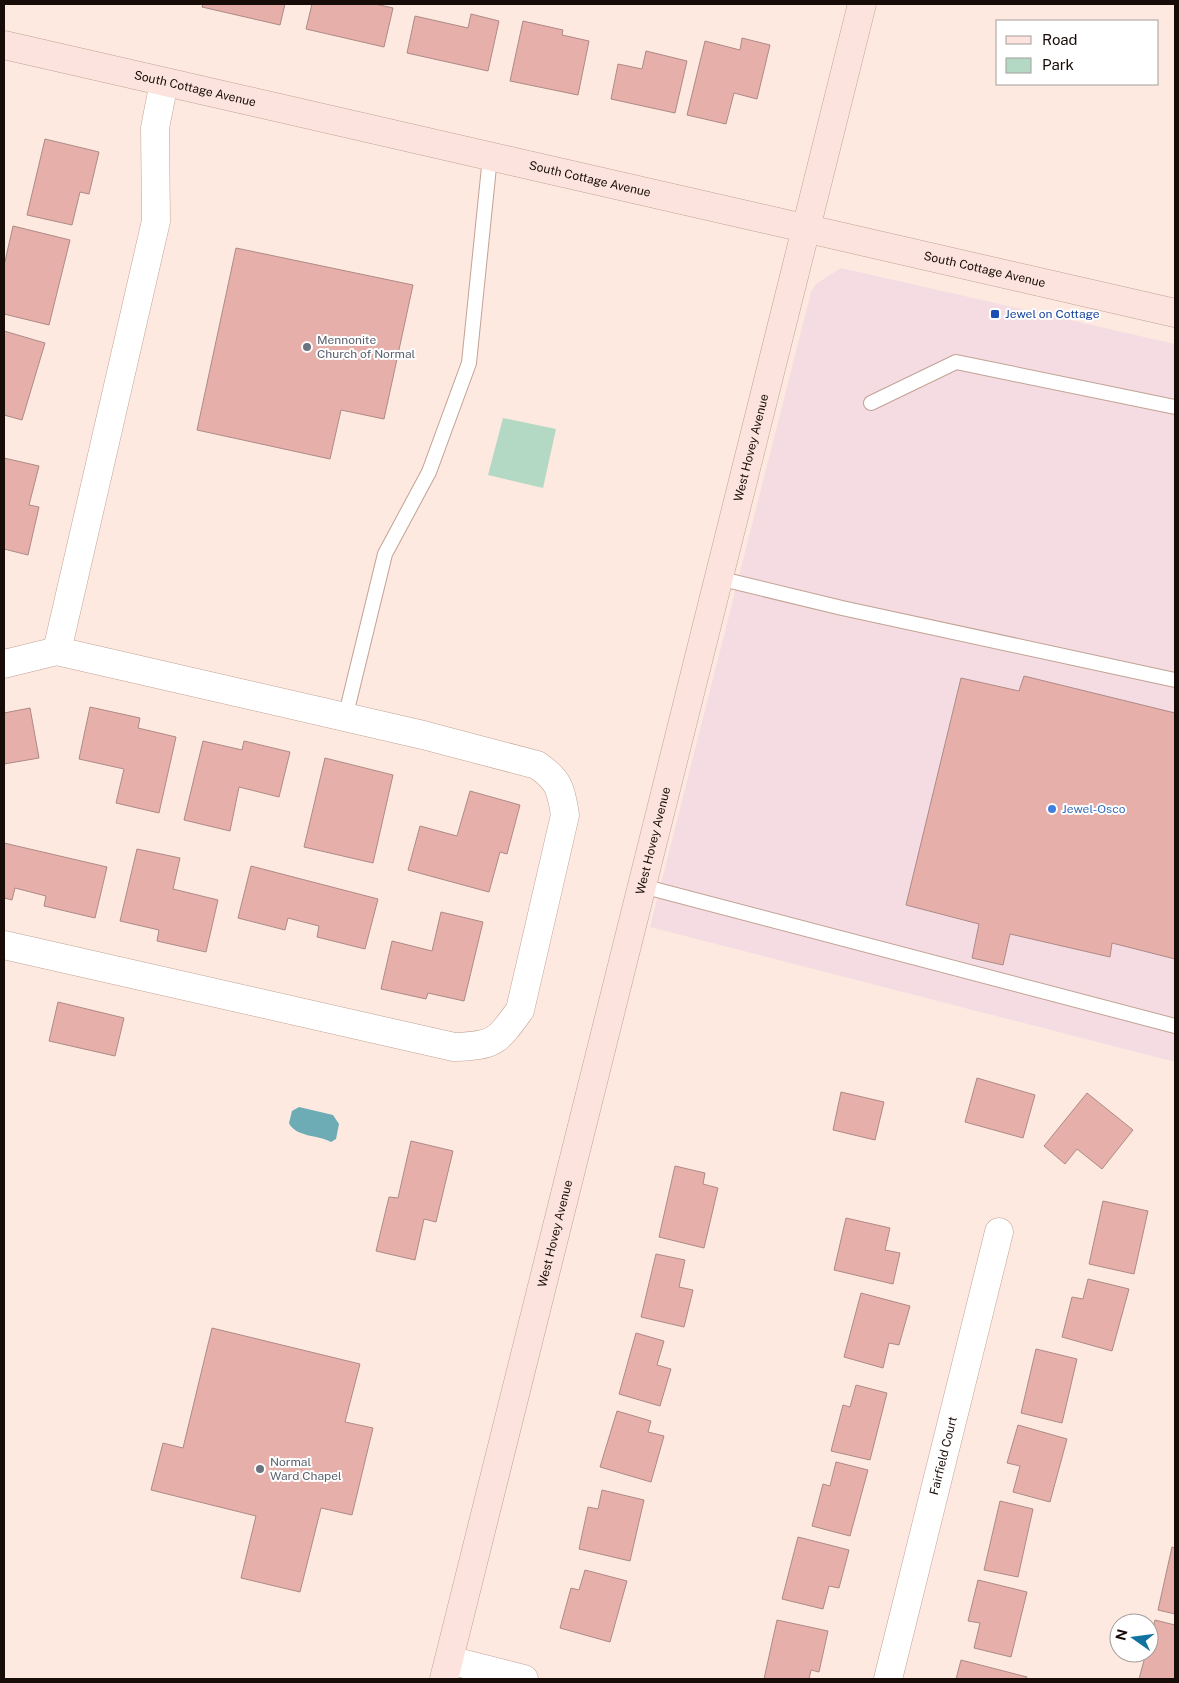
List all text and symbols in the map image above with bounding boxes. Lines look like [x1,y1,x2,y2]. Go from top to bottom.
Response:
legend [996,20,1159,85]
text: Road [1042,31,1078,48]
text: Park [1042,56,1074,73]
street label: South Cottage Avenue [133,68,258,109]
street label: South Cottage Avenue [528,158,652,200]
street label: South Cottage Avenue [922,249,1047,290]
place label: Jewel on Cottage [1005,307,1100,321]
marker: Jewel on Cottage [989,308,1001,320]
place label: Mennonite Church of Normal [317,333,416,361]
marker: Mennonite Church of Normal [301,341,313,353]
street label: West Hovey Avenue [731,392,771,503]
street label: West Hovey Avenue [633,785,673,896]
place label: Jewel-Osco [1062,802,1126,816]
marker: Jewel-Osco [1046,803,1058,815]
street label: West Hovey Avenue [535,1178,575,1289]
street label: Fairfield Court [927,1415,960,1497]
place label: Normal Ward Chapel [270,1455,342,1483]
marker: Normal Ward Chapel [254,1463,266,1475]
north arrow [1109,1613,1159,1663]
text: N [1112,1628,1130,1642]

